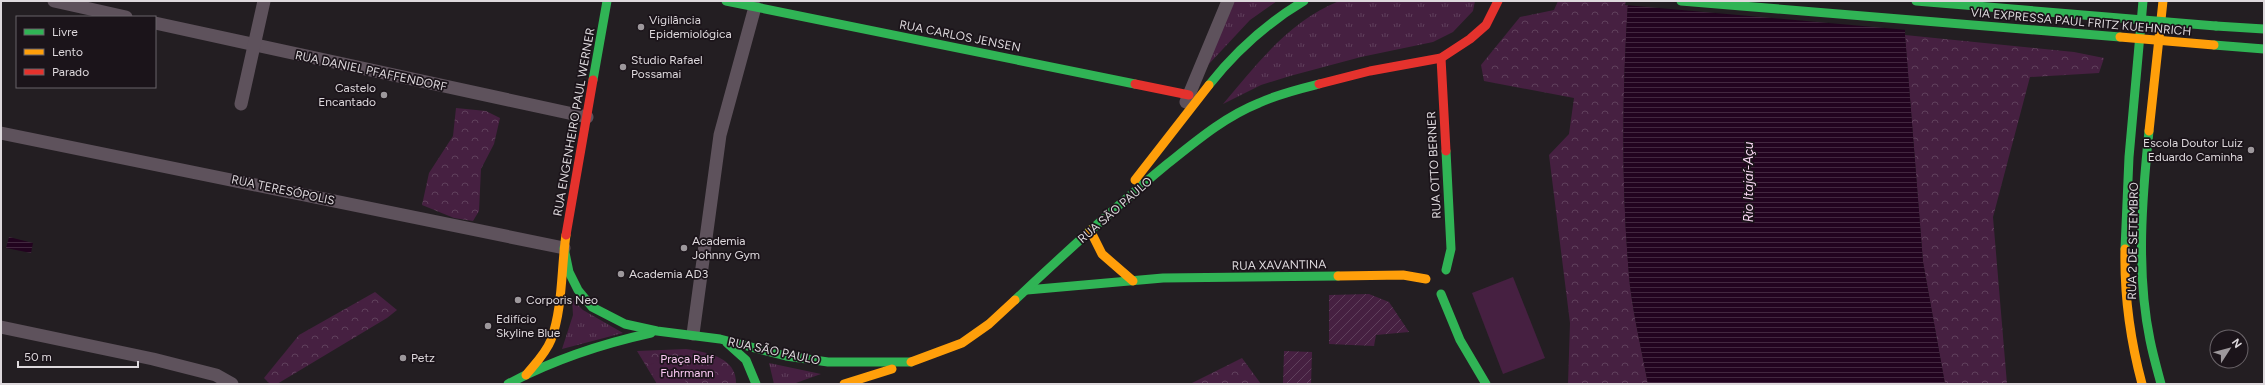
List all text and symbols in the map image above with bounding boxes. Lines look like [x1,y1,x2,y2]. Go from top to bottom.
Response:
street label: VIA EXPRESSA PAUL FRITZ KUEHNRICH [1970,5,2192,39]
place label: Vigilância Epidemiológica [649,13,732,41]
legend [16,16,156,88]
street label: RUA CARLOS JENSEN [898,17,1022,55]
marker: Vigilância Epidemiológica [636,22,646,32]
text: Livre [52,25,78,39]
street label: RUA ENGENHEIRO PAUL WERNER [551,27,597,217]
text: Lento [52,45,83,59]
street label: RUA DANIEL PFAFFENDORF [294,48,449,94]
place label: Studio Rafael Possamai [631,53,703,81]
marker: Studio Rafael Possamai [618,62,628,72]
text: Parado [52,65,89,79]
place label: Castelo Encantado [318,81,376,109]
marker: Castelo Encantado [379,90,389,100]
street label: RUA OTTO BERNER [1424,111,1444,219]
place label: Escola Doutor Luiz Eduardo Caminha [2143,136,2243,164]
water label: Rio Itajaí-Açu [1741,142,1756,222]
marker: Escola Doutor Luiz Eduardo Caminha [2246,145,2256,155]
street label: RUA TERESÓPOLIS [230,172,336,208]
street label: RUA SÃO PAULO [1075,174,1155,246]
street label: RUA 2 DE SETEMBRO [2125,182,2141,300]
place label: Academia Johnny Gym [692,234,760,262]
marker: Academia Johnny Gym [679,243,689,253]
street label: RUA XAVANTINA [1232,257,1326,273]
place label: Academia AD3 [629,267,708,281]
marker: Academia AD3 [616,269,626,279]
place label: Corporis Neo [526,293,598,307]
marker: Corporis Neo [513,295,523,305]
place label: Edifício Skyline Blue [496,312,561,340]
marker: Edifício Skyline Blue [483,321,493,331]
north arrow [2209,329,2249,369]
street label: RUA SÃO PAULO [727,334,821,368]
text: N [2229,336,2244,351]
scale bar [18,343,138,369]
text: 50 m [24,350,52,364]
place label: Petz [411,351,435,365]
park label: Praça Ralf Fuhrmann [660,352,714,380]
marker: Petz [398,353,408,363]

